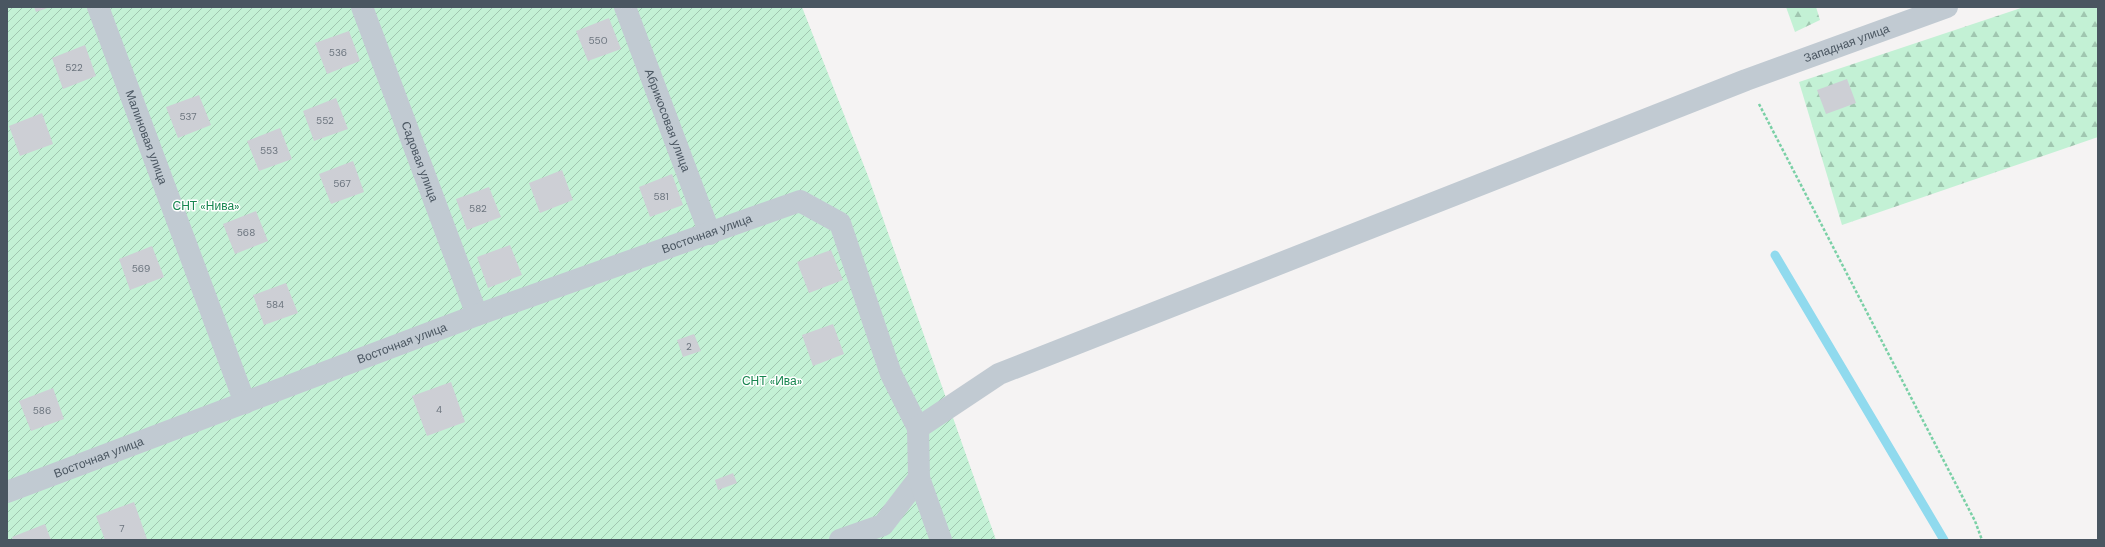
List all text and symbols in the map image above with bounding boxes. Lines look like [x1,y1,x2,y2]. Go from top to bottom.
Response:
street label: Западная улица [1802,20,1892,66]
house number: 550 [588,34,608,47]
house number: 536 [329,46,347,59]
house number: 522 [65,61,83,74]
street label: Абрикосовая улица [641,67,694,174]
street label: Малиновая улица [122,88,171,187]
house number: 537 [179,110,197,123]
house number: 552 [316,114,334,127]
street label: Садовая улица [397,119,442,204]
house number: 553 [260,144,278,157]
house number: 567 [333,177,351,190]
house number: 581 [653,190,669,203]
park label: СНТ «Нива» [173,198,240,214]
house number: 582 [469,202,487,215]
street label: Восточная улица [660,210,755,257]
house number: 568 [237,226,255,239]
house number: 569 [132,262,150,275]
house number: 584 [266,298,284,311]
street label: Восточная улица [355,319,449,367]
house number: 2 [686,340,692,353]
park label: СНТ «Ива» [742,373,802,389]
house number: 4 [436,403,442,416]
house number: 586 [33,404,51,417]
street label: Восточная улица [52,433,146,482]
house number: 7 [119,522,125,535]

